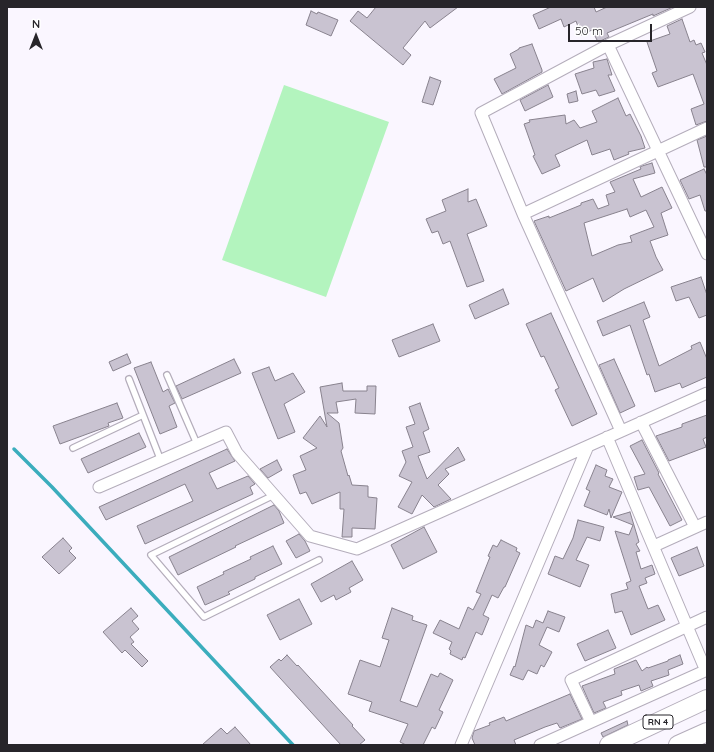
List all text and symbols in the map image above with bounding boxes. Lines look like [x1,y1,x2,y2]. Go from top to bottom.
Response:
north arrow [16,16,56,56]
scale bar [570,16,654,42]
text: N [32,17,40,31]
text: 50 m [575,23,603,38]
road number: RN 4 [643,715,673,729]

